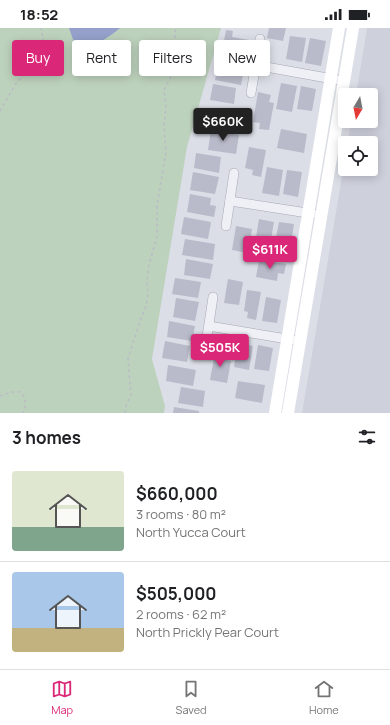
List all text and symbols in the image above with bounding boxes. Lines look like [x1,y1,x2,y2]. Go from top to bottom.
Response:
text: 18:52 [20,4,58,25]
chip: Buy [12,40,64,76]
chip: Rent [72,40,131,76]
chip: Filters [139,40,206,76]
chip: New [214,40,270,76]
north arrow [338,88,378,128]
map controls [338,88,378,176]
pin: $660K [195,108,251,142]
text: $660K [202,112,244,130]
button: locate [338,136,378,176]
pin: $611K [242,236,298,270]
text: $611K [252,240,288,258]
pin: $505K [192,334,248,368]
text: $505K [200,338,240,356]
text: 3 homes [12,426,81,449]
icon: filters [356,426,378,448]
text: $660,000 [136,482,218,505]
icon: home [44,487,92,535]
text: 3 rooms · 80 m² [136,505,226,523]
text: North Yucca Court [136,523,246,541]
text: $505,000 [136,582,217,605]
icon: home [44,588,92,636]
text: 2 rooms · 62 m² [136,605,226,623]
text: North Prickly Pear Court [136,623,279,641]
tab: Map [51,678,73,717]
tab: Saved [176,678,207,717]
tab: Home [309,678,339,717]

